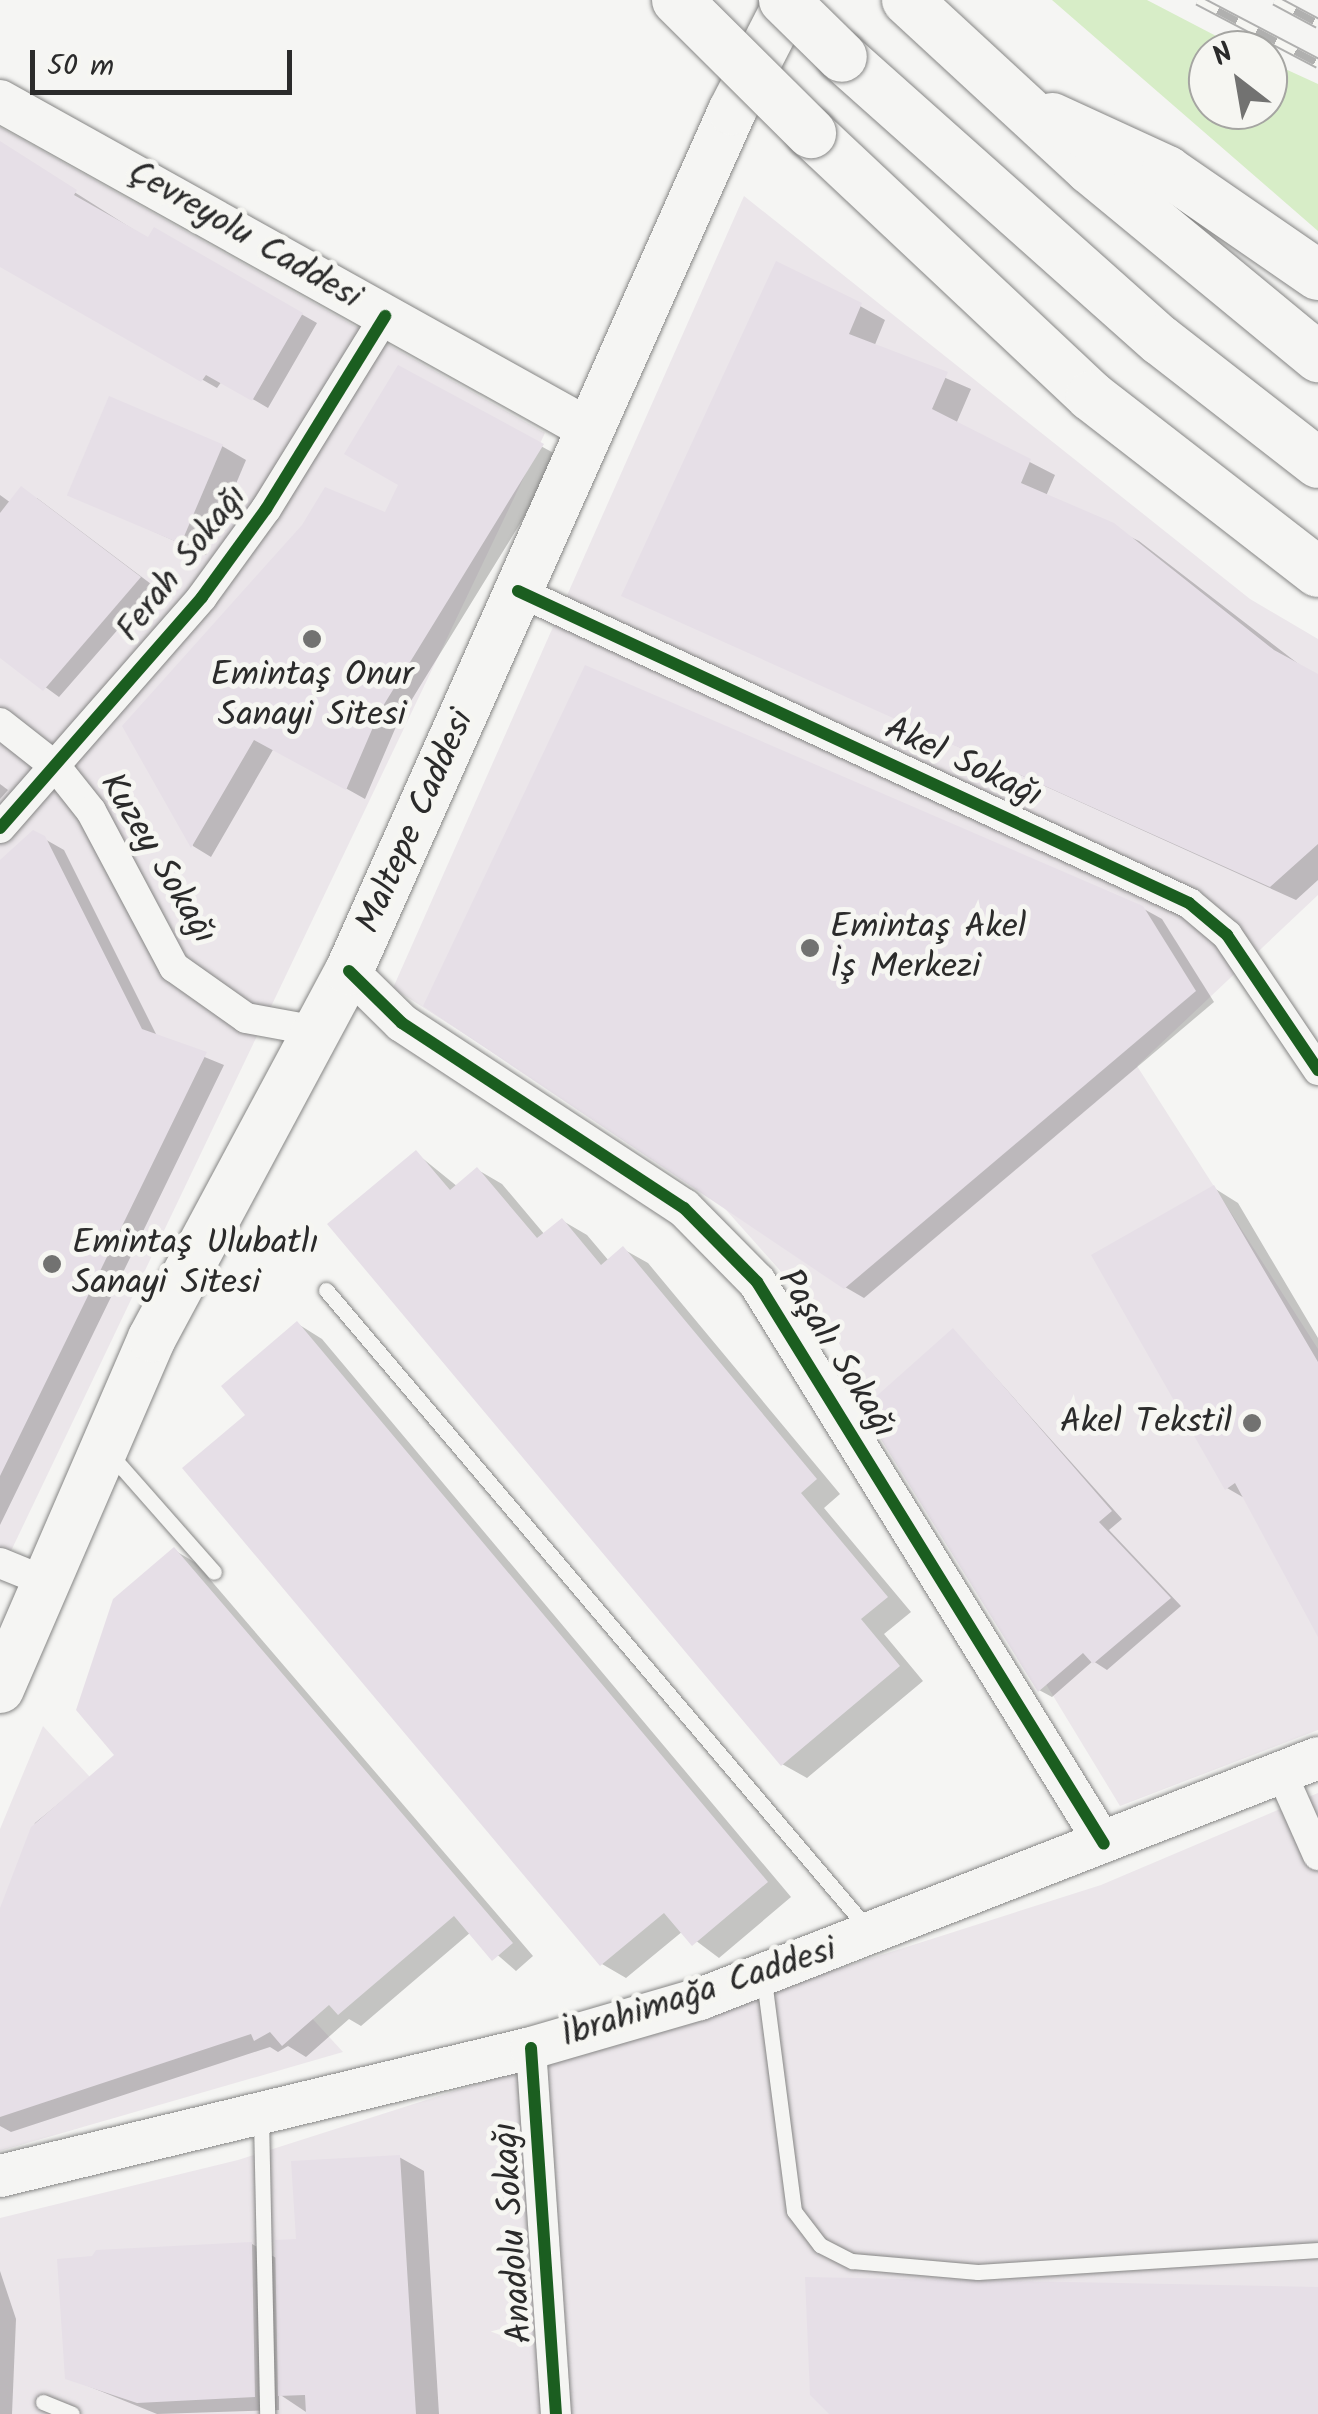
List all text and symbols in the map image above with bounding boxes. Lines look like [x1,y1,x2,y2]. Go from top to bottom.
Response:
scale bar [35,30,298,92]
north arrow [1188,30,1288,130]
text: N [1204,32,1242,79]
text: 50 m [47,43,114,91]
street label: Çevreyolu Caddesi [120,152,368,320]
street label: Ferah Sokağı [109,477,257,651]
marker: Emintaş Onur Sanayi Sitesi [301,628,323,650]
place label: Emintaş Onur Sanayi Sitesi [211,655,413,737]
street label: Maltepe Caddesi [348,704,484,940]
street label: Akel Sokağı [878,708,1048,818]
street label: Kuzey Sokağı [90,766,224,952]
place label: Emintaş Akel İş Merkezi [830,907,1026,989]
marker: Emintaş Akel İş Merkezi [799,937,821,959]
place label: Emintaş Ulubatlı Sanayi Sitesi [72,1223,319,1305]
marker: Emintaş Ulubatlı Sanayi Sitesi [41,1253,63,1275]
street label: Paşalı Sokağı [768,1262,904,1446]
place label: Akel Tekstil [1060,1402,1232,1444]
marker: Akel Tekstil [1241,1412,1263,1434]
street label: İbrahimağa Caddesi [556,1930,842,2058]
street label: Anadolu Sokağı [485,2121,543,2345]

